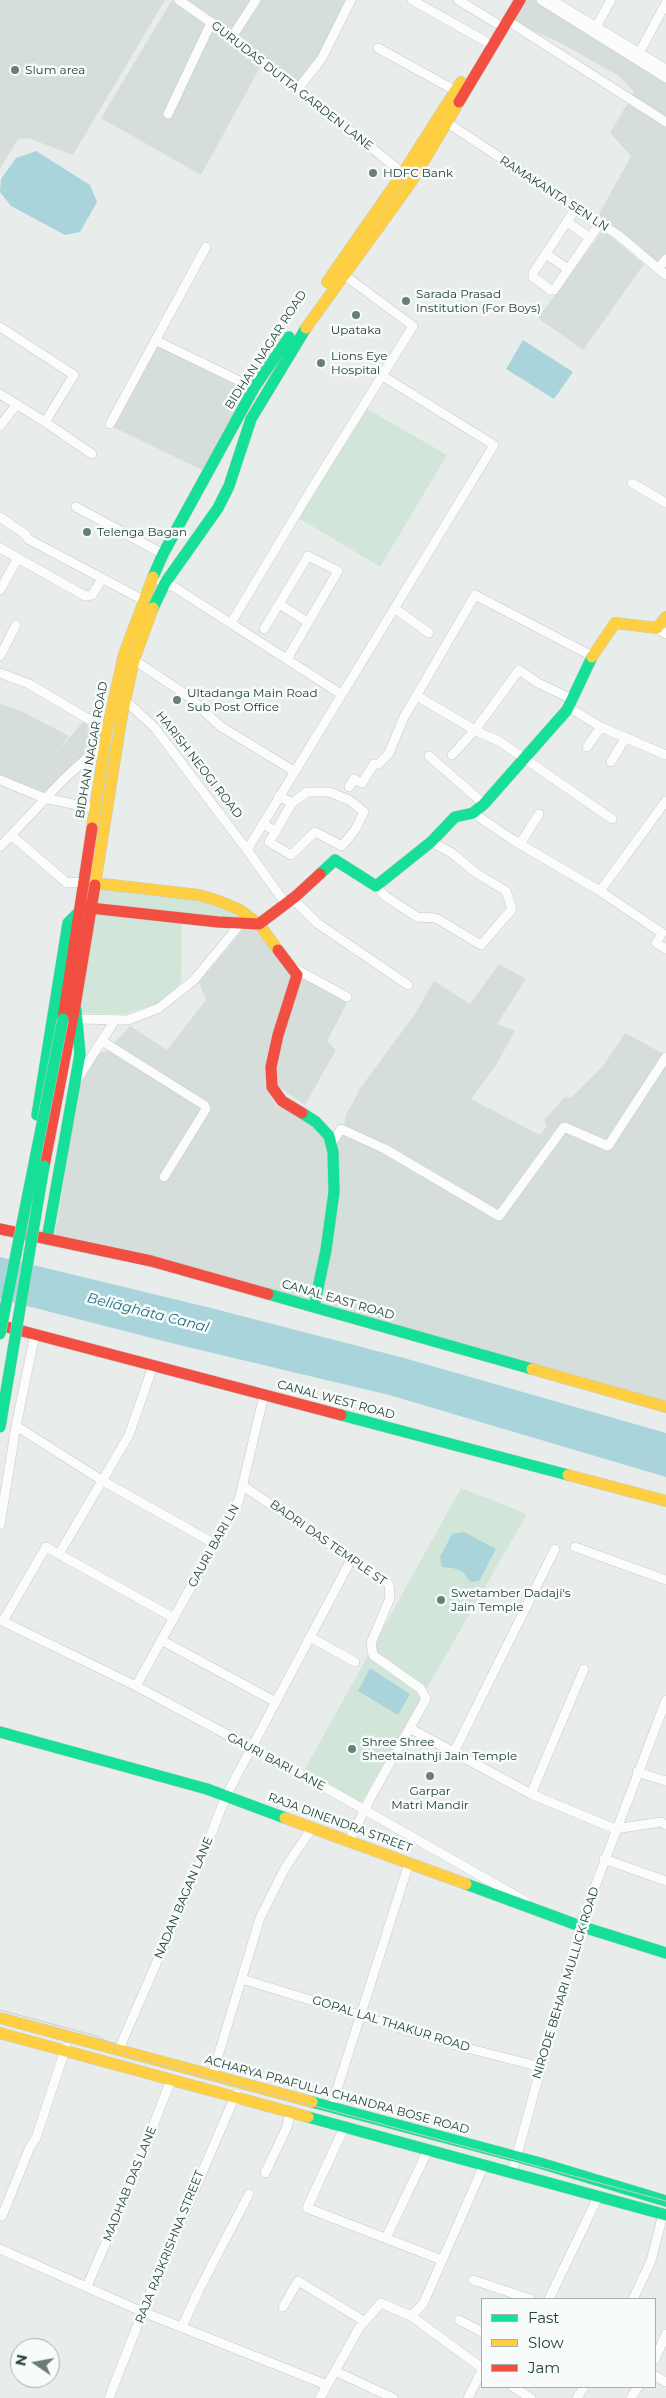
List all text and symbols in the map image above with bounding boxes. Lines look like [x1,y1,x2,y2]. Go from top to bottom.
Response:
street label: GURUDAS DUTTA GARDEN LANE [208,18,376,154]
place label: Slum area [25,63,85,77]
marker: Slum area [9,64,21,76]
street label: RAMAKANTA SEN LN [497,153,611,235]
place label: HDFC Bank [383,166,453,180]
marker: HDFC Bank [367,167,379,179]
place label: Sarada Prasad Institution (For Boys) [416,287,541,315]
street label: BIDHAN NAGAR ROAD [222,288,310,412]
marker: Sarada Prasad Institution (For Boys) [400,295,412,307]
marker: Upataka [350,309,362,321]
place label: Upataka [331,323,381,337]
place label: Lions Eye Hospital [331,349,388,377]
marker: Lions Eye Hospital [315,357,327,369]
place label: Telenga Bagan [97,525,187,539]
marker: Telenga Bagan [81,526,93,538]
street label: BIDHAN NAGAR ROAD [73,680,111,820]
place label: Ultadanga Main Road Sub Post Office [187,686,318,714]
marker: Ultadanga Main Road Sub Post Office [171,694,183,706]
street label: HARISH NEOGI ROAD [153,709,245,821]
street label: CANAL EAST ROAD [280,1277,396,1323]
water label: Beliāghāta Canal [85,1290,211,1336]
street label: CANAL WEST ROAD [276,1377,396,1423]
street label: BADRI DAS TEMPLE ST [267,1497,389,1589]
street label: GAURI BARI LN [185,1502,243,1590]
place label: Swetamber Dadaji's Jain Temple [451,1586,571,1614]
marker: Swetamber Dadaji's Jain Temple [435,1594,447,1606]
street label: GAURI BARI LANE [224,1730,328,1794]
place label: Shree Shree Sheetalnathji Jain Temple [362,1735,517,1763]
marker: Shree Shree Sheetalnathji Jain Temple [346,1743,358,1755]
marker: Garpar Matri Mandir [424,1770,436,1782]
place label: Garpar Matri Mandir [391,1784,469,1812]
street label: RAJA DINENDRA STREET [266,1790,414,1856]
street label: NADAN BAGAN LANE [152,1835,216,1961]
street label: NIRODE BEHARI MULLICK ROAD [530,1885,602,2081]
street label: GOPAL LAL THAKUR ROAD [310,1993,472,2055]
street label: ACHARYA PRAFULLA CHANDRA BOSE ROAD [203,2053,471,2137]
street label: MADHAB DAS LANE [100,2124,160,2244]
street label: RAJA RAJKRISHNA STREET [133,2168,207,2326]
legend [481,2298,656,2388]
text: Fast [528,2308,559,2327]
text: Slow [528,2333,564,2352]
north arrow [10,2338,60,2388]
text: N [11,2353,31,2367]
text: Jam [528,2358,560,2377]

